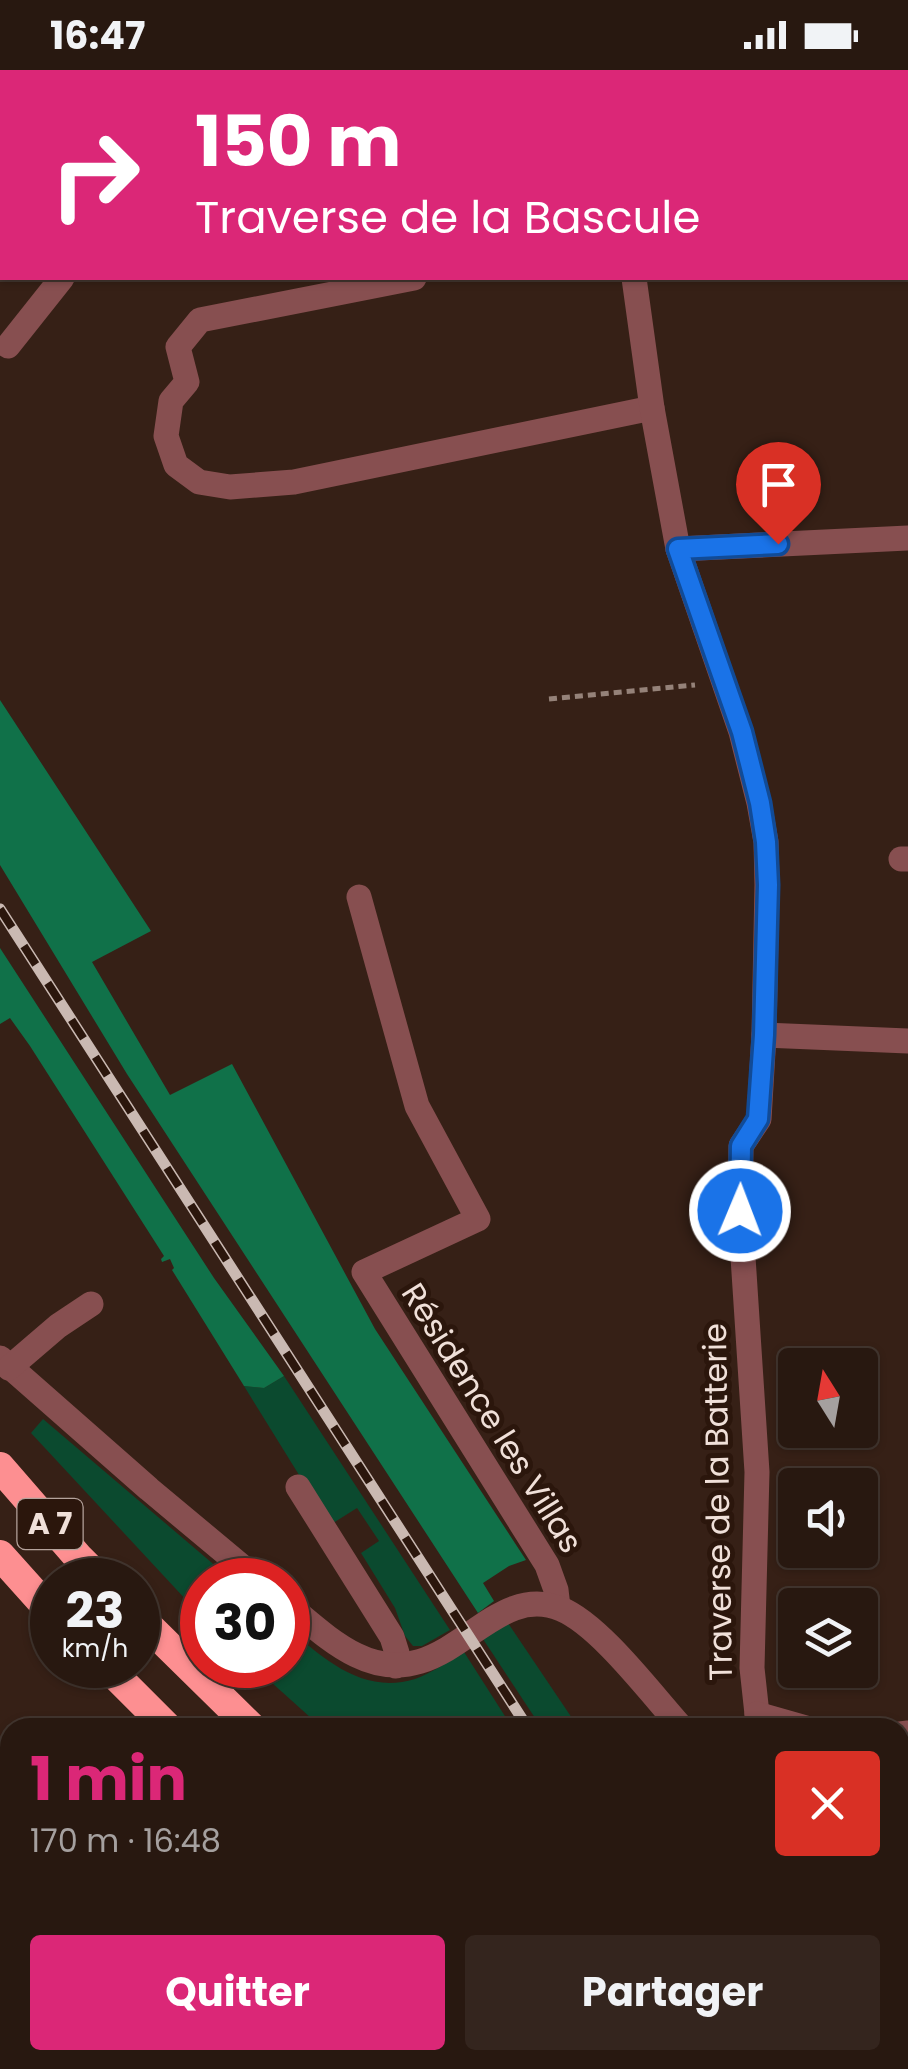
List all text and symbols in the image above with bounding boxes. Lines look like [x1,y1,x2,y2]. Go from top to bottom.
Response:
text: 16:47 [50,9,145,62]
text: 150 m [195,92,401,191]
icon: right [30,110,160,240]
text: Traverse de la Bascule [195,186,700,249]
pin [736,442,821,545]
icon: arrive [751,457,806,512]
position arrow [688,1159,792,1263]
street label: Résidence les Villas [391,1274,594,1561]
street label: Traverse de la Batterie [692,1323,743,1681]
north arrow [778,1348,878,1448]
map controls [778,1348,878,1688]
button: sound [778,1468,878,1568]
road number: A 7 [18,1499,82,1549]
speed limit sign: 30 [180,1558,310,1688]
text: 23 [66,1575,124,1646]
button: layers [778,1588,878,1688]
text: km/h [62,1631,128,1666]
text: 1 min [30,1737,187,1821]
button: close [775,1751,880,1856]
text: 170 m · 16:48 [30,1818,221,1863]
button: Quitter [30,1935,445,2050]
button: Partager [465,1935,880,2050]

